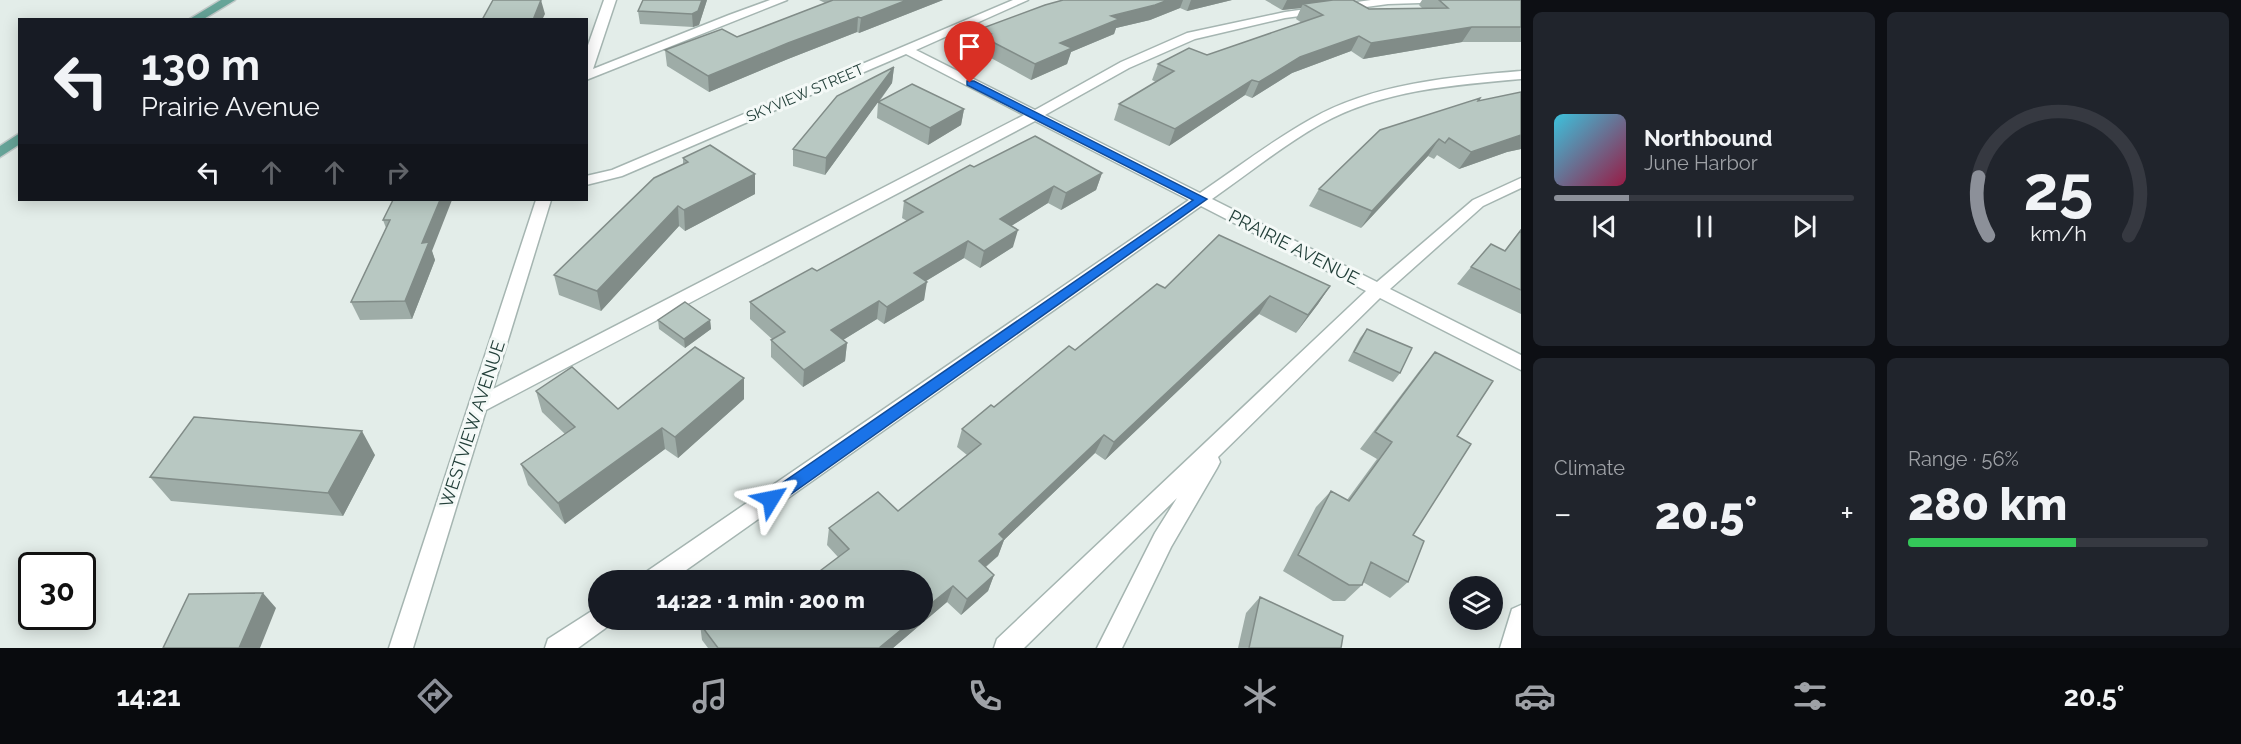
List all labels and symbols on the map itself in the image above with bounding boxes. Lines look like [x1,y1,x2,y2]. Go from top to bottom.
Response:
pin [944,21,995,83]
street label: SKYVIEW STREET [743,60,867,126]
street label: PRAIRIE AVENUE [1225,205,1363,289]
street label: WESTVIEW AVENUE [435,338,509,510]
position arrow [739,467,803,531]
speed limit sign: 30 [18,552,96,630]

